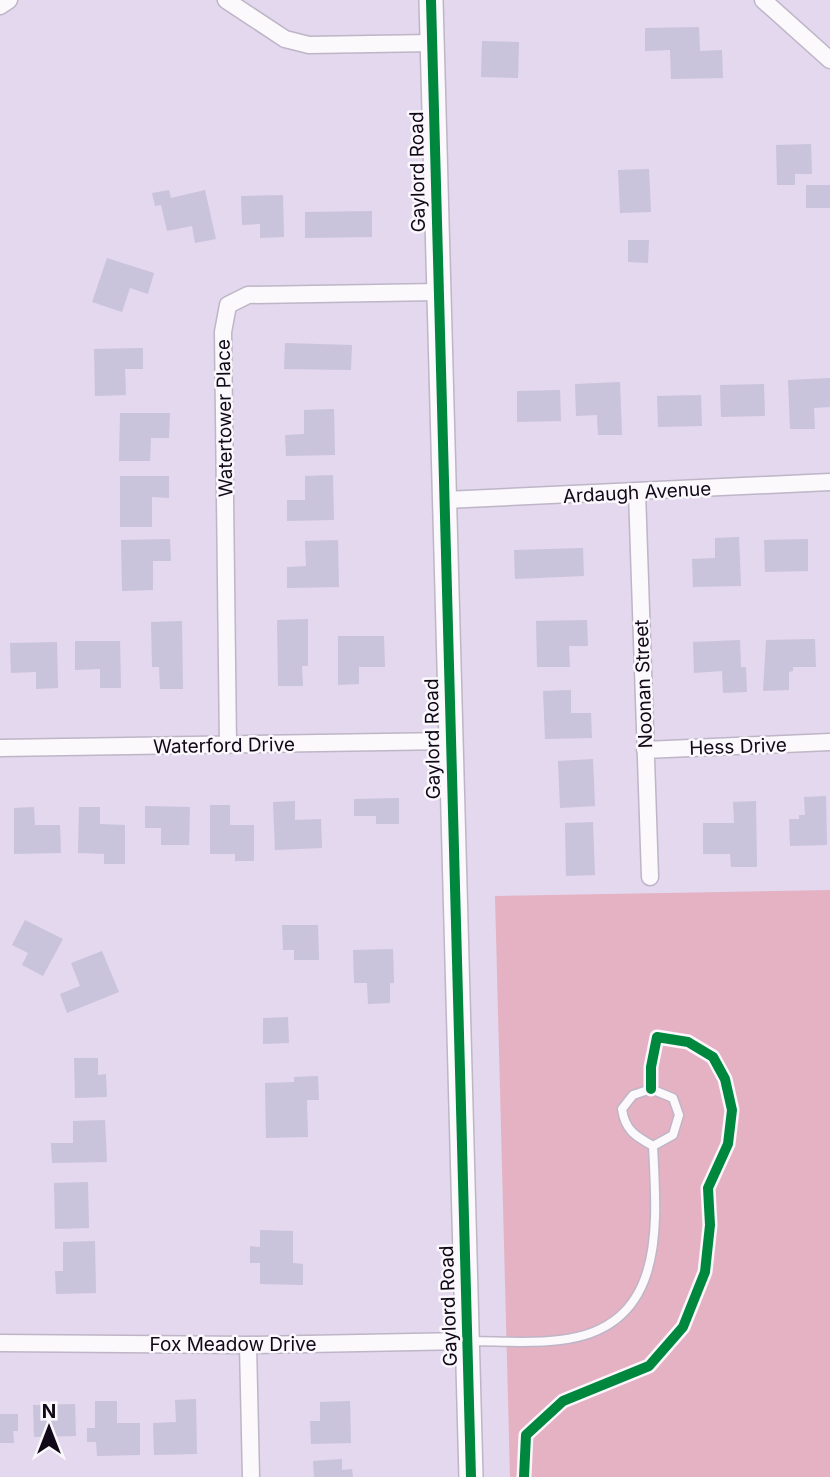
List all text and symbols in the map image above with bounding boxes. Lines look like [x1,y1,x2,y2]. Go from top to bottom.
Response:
street label: Gaylord Road [405,111,430,233]
street label: Watertower Place [212,339,237,497]
street label: Ardaugh Avenue [562,477,712,508]
street label: Noonan Street [630,619,657,749]
street label: Gaylord Road [420,678,445,800]
street label: Waterford Drive [153,733,295,758]
street label: Hess Drive [689,733,787,760]
street label: Gaylord Road [435,1245,462,1367]
street label: Fox Meadow Drive [150,1333,316,1356]
north arrow [14,1393,84,1463]
text: N [42,1400,56,1423]

